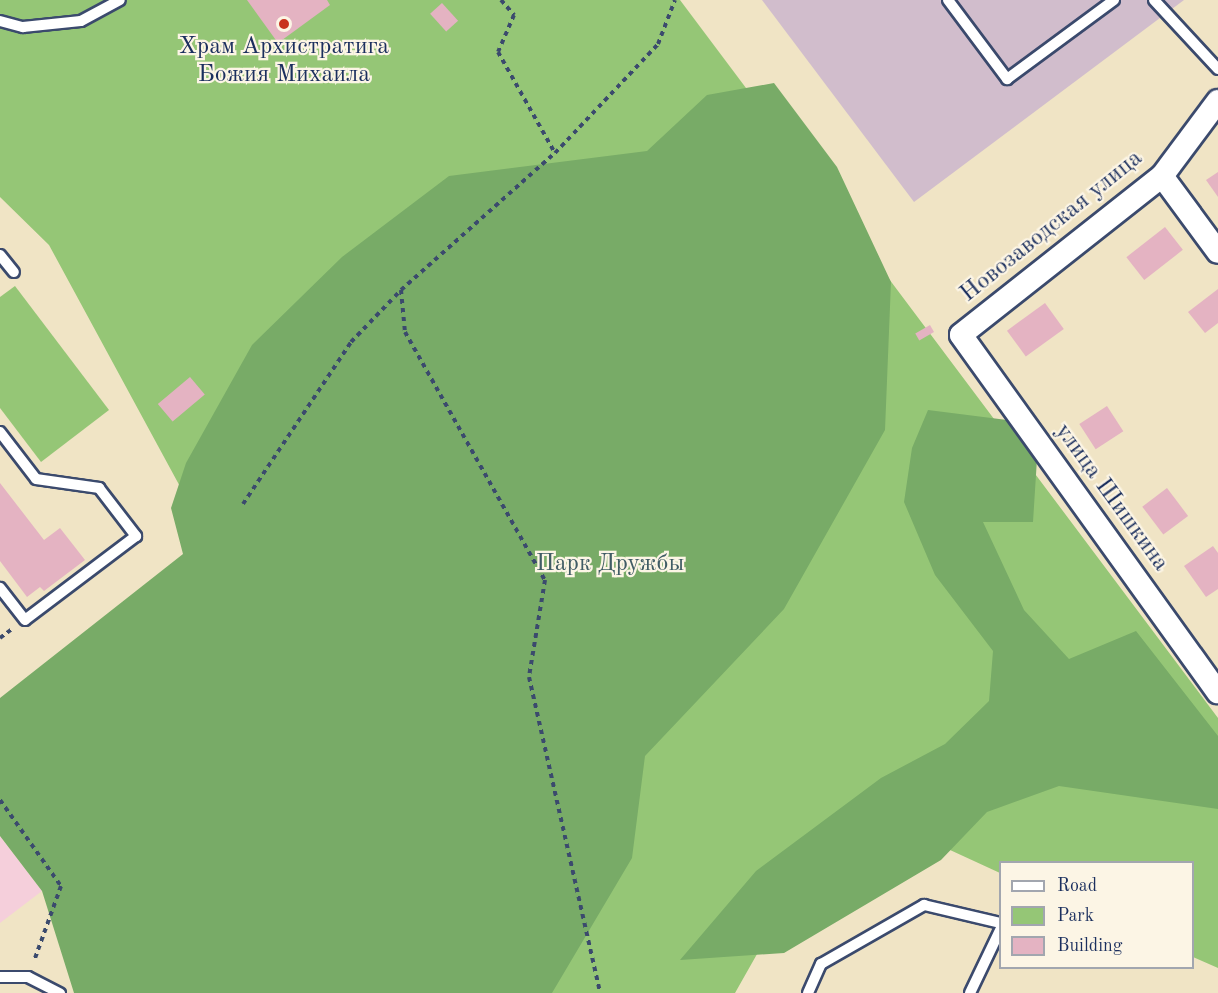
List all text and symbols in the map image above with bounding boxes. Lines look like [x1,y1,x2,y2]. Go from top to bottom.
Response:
marker: Храм Архистратига Божия Михаила [277,17,291,31]
place label: Храм Архистратига Божия Михаила [179,34,389,90]
street label: Новозаводская улица [955,145,1149,309]
street label: улица Шишкина [1048,418,1174,578]
park label: Парк Дружбы [536,551,684,579]
legend [999,861,1194,969]
text: Road [1057,877,1097,895]
text: Park [1057,907,1094,925]
text: Building [1057,937,1122,955]

